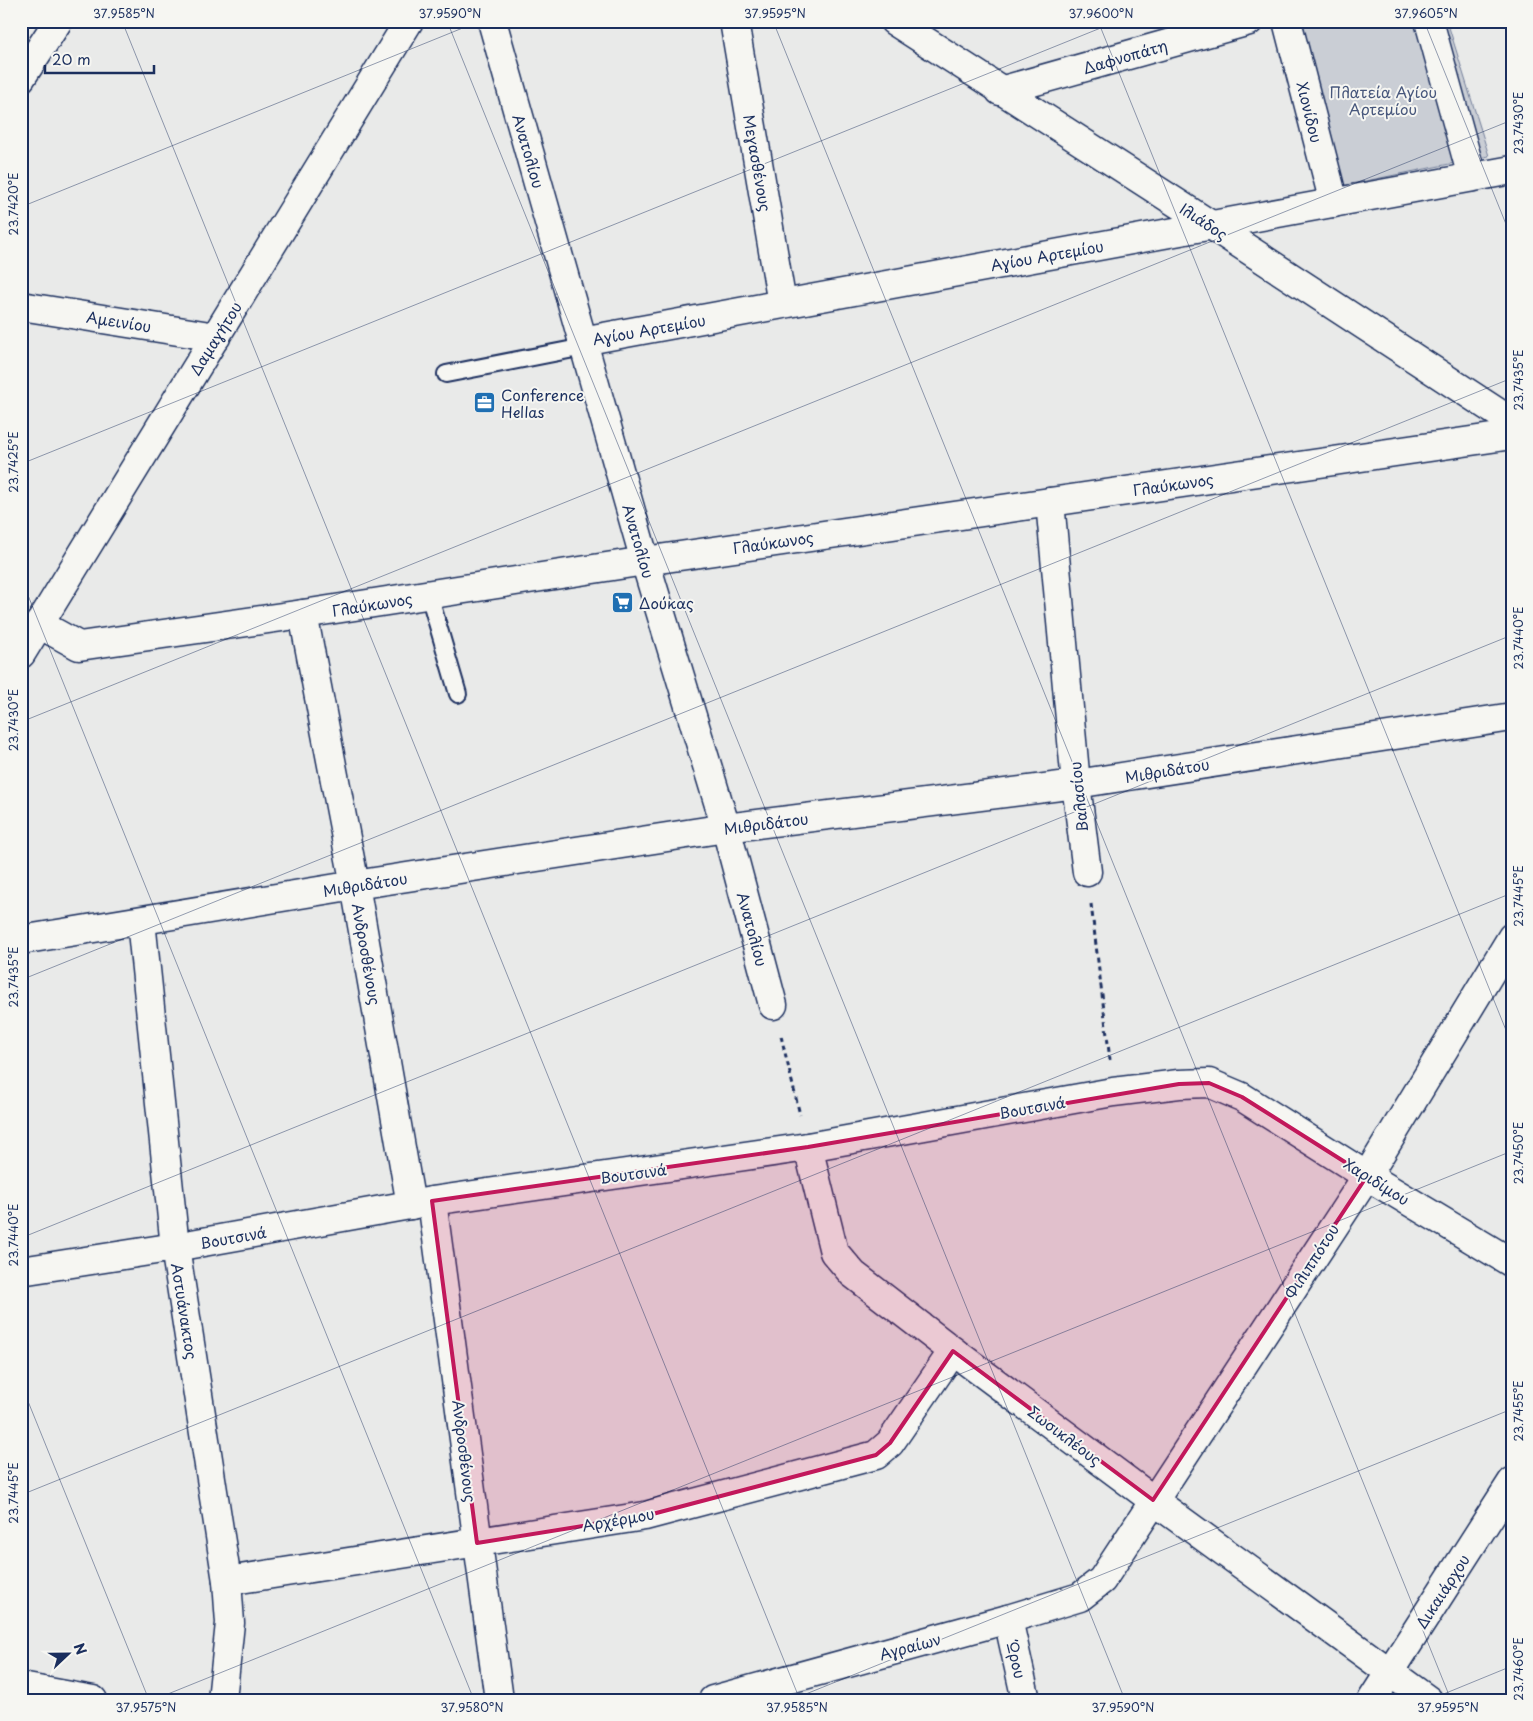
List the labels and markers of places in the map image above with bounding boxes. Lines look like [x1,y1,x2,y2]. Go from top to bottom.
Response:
place label: Conference Hellas [501,383,584,423]
office icon: Conference Hellas [473,391,497,415]
supermarket icon: Δούκας [611,590,635,614]
place label: Δούκας [639,591,694,614]

